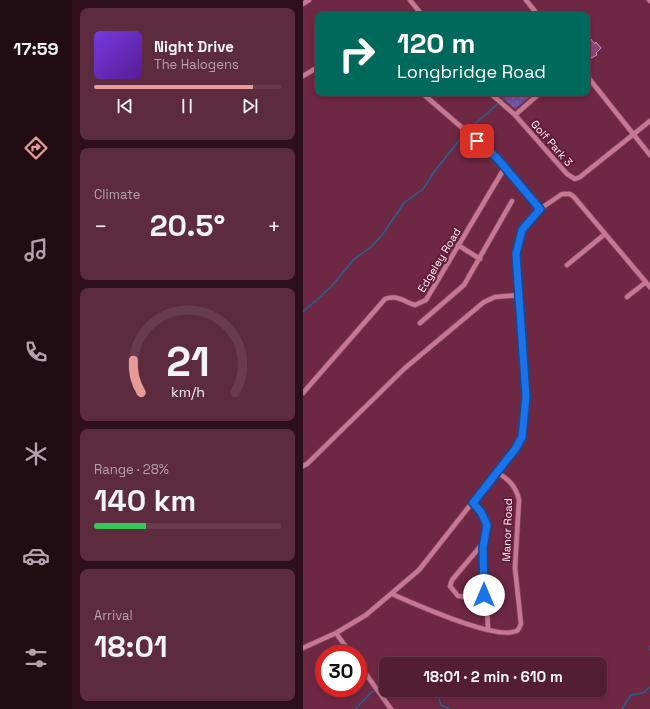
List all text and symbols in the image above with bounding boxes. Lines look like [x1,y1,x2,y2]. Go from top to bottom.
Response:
text: 120 m [397,25,475,61]
icon: right [331,28,383,80]
text: 17:59 [13,37,59,60]
text: Night Drive [154,37,234,56]
text: The Halogens [154,56,239,73]
text: Longbridge Road [397,60,546,83]
icon: previous [114,95,136,117]
icon: pause [176,95,198,117]
icon: next [239,95,261,117]
street label: Golf Park 3 [528,117,576,169]
pin [460,124,494,158]
icon: arrive [466,130,488,152]
icon: directions [22,134,50,162]
text: Climate [94,186,140,203]
text: 20.5° [150,206,225,245]
text: − [94,212,108,240]
text: + [267,212,281,240]
street label: Edgeley Road [414,225,464,295]
icon: music [22,236,50,264]
text: 21 [166,334,209,387]
icon: phone [22,338,50,366]
text: km/h [170,382,205,400]
icon: climate [22,440,50,468]
text: Range · 28% [94,461,169,478]
text: 140 km [94,481,196,520]
street label: Manor Road [499,498,515,562]
icon: car [22,542,50,570]
position arrow [463,574,505,616]
text: Arrival [94,607,133,624]
text: 18:01 [94,627,168,666]
icon: filters [22,644,50,672]
speed limit sign: 30 [315,645,367,697]
text: 18:01 · 2 min · 610 m [423,667,563,686]

